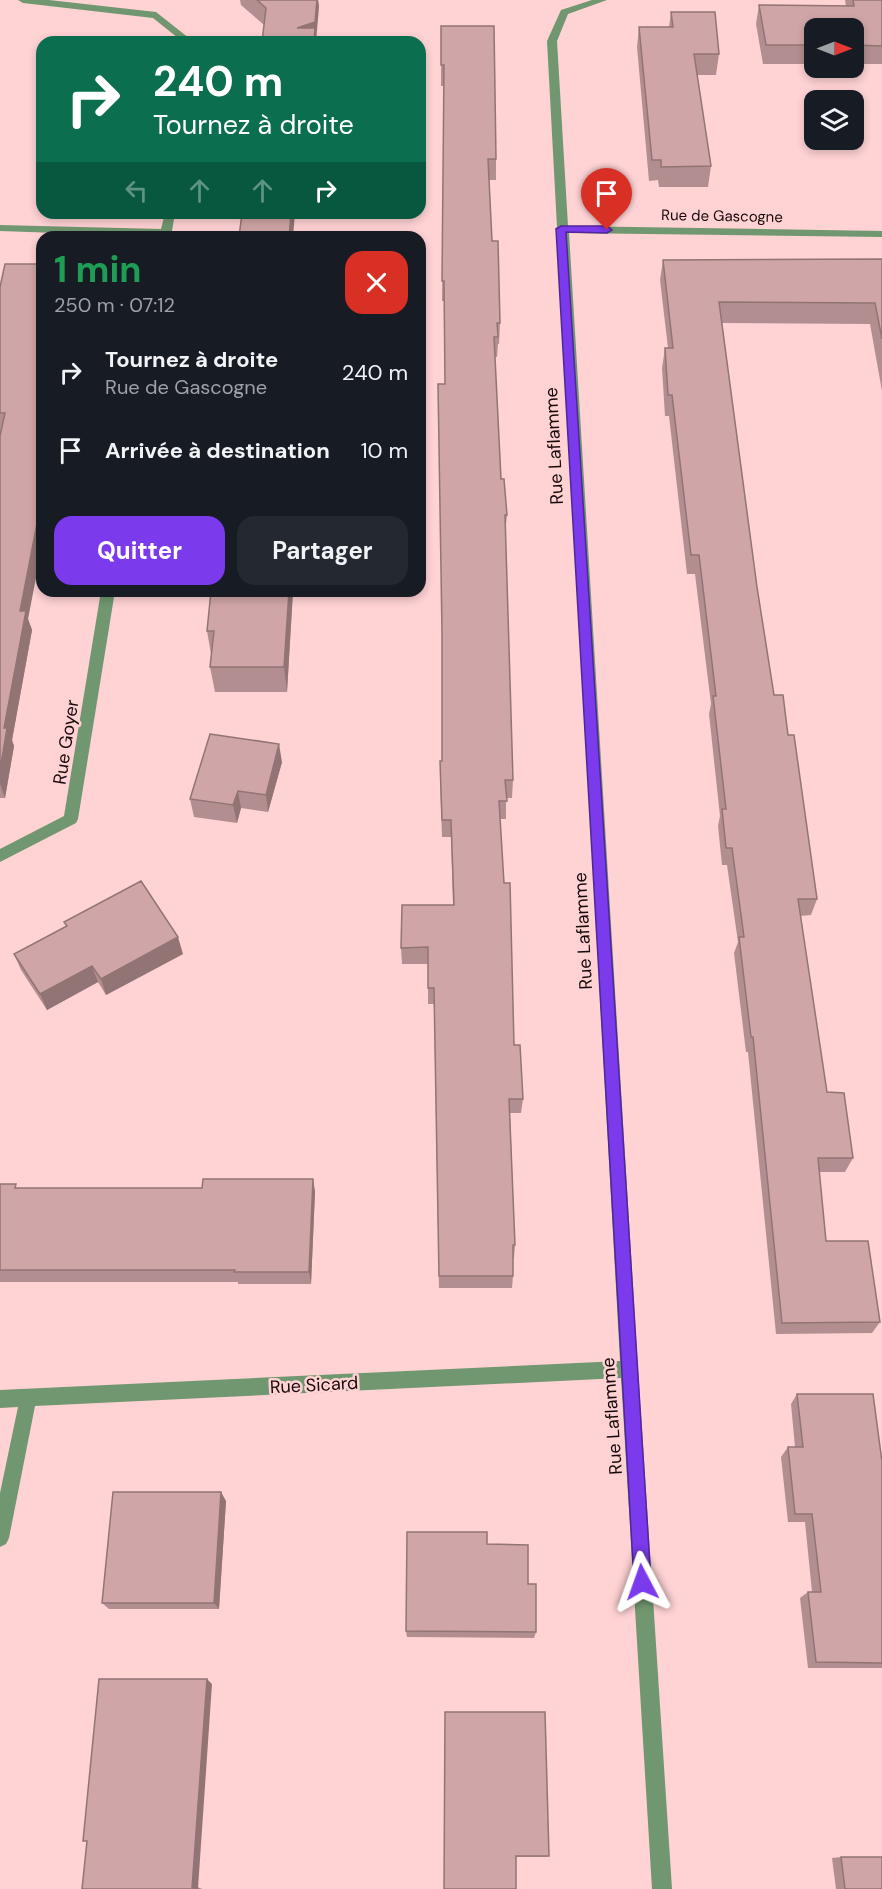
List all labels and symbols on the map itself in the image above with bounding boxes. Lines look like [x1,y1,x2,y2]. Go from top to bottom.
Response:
north arrow [804,18,864,78]
pin [581,168,632,230]
street label: Rue de Gascogne [661,205,783,227]
street label: Rue Laflamme [539,387,569,505]
street label: Rue Goyer [47,697,85,786]
street label: Rue Laflamme [568,872,598,990]
street label: Rue Laflamme [596,1357,628,1475]
street label: Rue Sicard [269,1371,359,1399]
position arrow [610,1550,674,1614]

